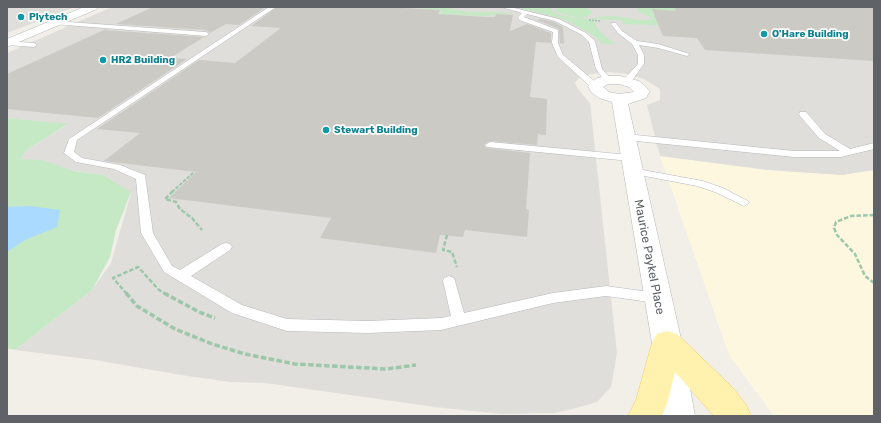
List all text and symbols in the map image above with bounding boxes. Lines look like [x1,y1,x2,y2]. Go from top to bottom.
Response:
place label: Plytech [29,11,68,23]
marker: Plytech [16,12,26,22]
place label: O'Hare Building [772,28,849,40]
marker: O'Hare Building [759,29,769,39]
place label: HR2 Building [111,54,175,66]
marker: HR2 Building [98,55,108,65]
place label: Stewart Building [334,124,418,136]
marker: Stewart Building [321,125,331,135]
street label: Maurice Paykel Place [631,198,667,316]

